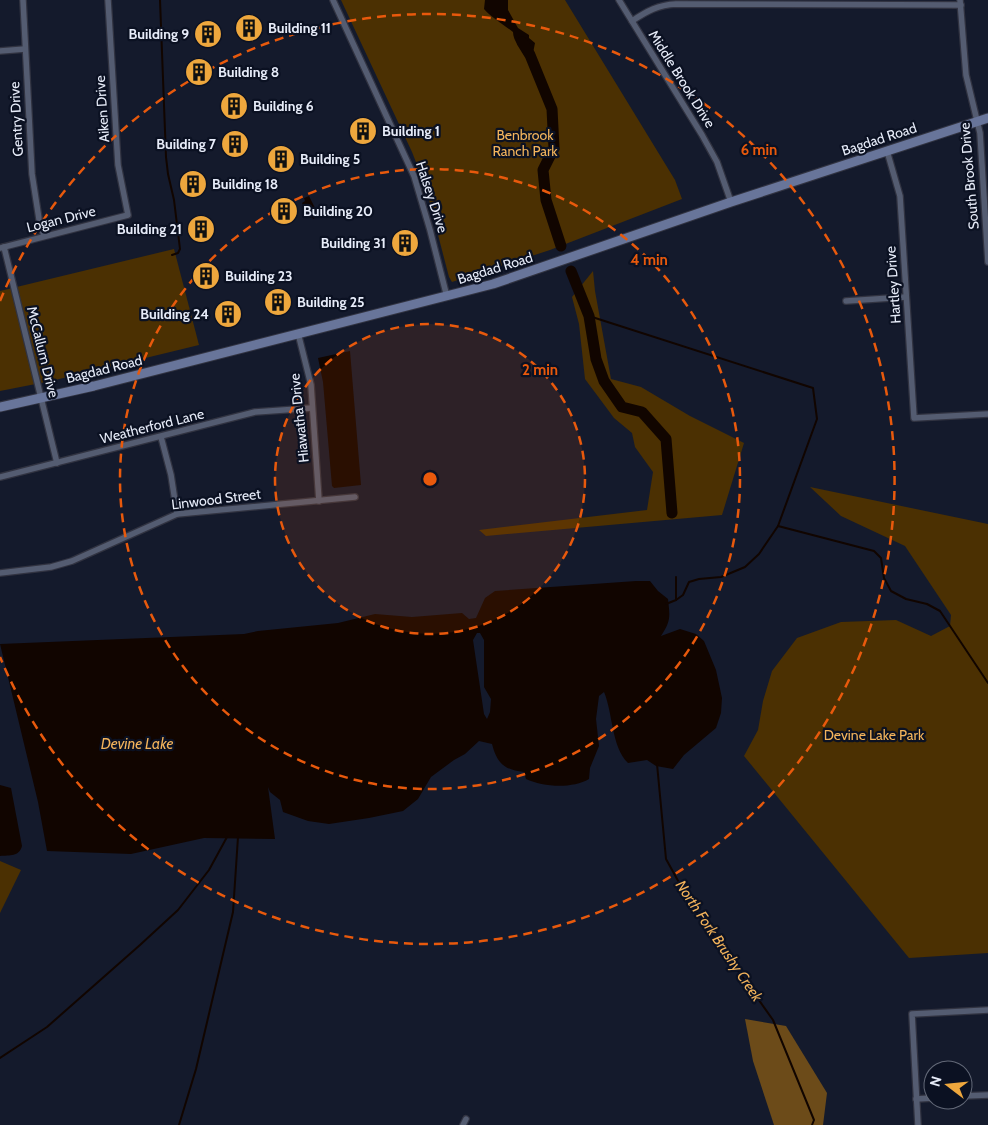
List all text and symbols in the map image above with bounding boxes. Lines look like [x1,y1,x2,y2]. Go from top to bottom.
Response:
building icon: Building 11 [234,13,264,43]
building icon: Building 9 [193,19,223,49]
place label: Building 11 [268,19,331,37]
place label: Building 9 [129,25,189,43]
street label: Middle Brook Drive [645,27,719,131]
building icon: Building 8 [184,57,214,87]
place label: Building 8 [218,63,279,81]
street label: Aiken Drive [91,75,113,143]
street label: Gentry Drive [5,81,27,157]
building icon: Building 6 [219,91,249,121]
place label: Building 6 [253,97,314,115]
building icon: Building 1 [348,116,378,146]
street label: Bagdad Road [839,118,919,160]
place label: Building 1 [382,122,440,140]
street label: South Brook Drive [955,122,983,230]
park label: Benbrook Ranch Park [492,126,558,160]
building icon: Building 7 [220,129,250,159]
place label: Building 7 [156,135,217,153]
text: 6 min [741,141,777,159]
building icon: Building 5 [266,144,296,174]
place label: Building 5 [300,150,360,168]
street label: Halsey Drive [412,159,452,235]
building icon: Building 18 [178,169,208,199]
place label: Building 18 [212,175,278,193]
building icon: Building 20 [269,196,299,226]
street label: Logan Drive [25,202,97,236]
place label: Building 20 [303,202,373,220]
building icon: Building 21 [186,214,216,244]
place label: Building 21 [117,220,182,238]
building icon: Building 31 [390,228,420,258]
place label: Building 31 [321,234,386,252]
street label: Hartley Drive [881,246,905,324]
street label: Bagdad Road [455,248,535,288]
text: 4 min [630,251,668,269]
building icon: Building 23 [191,261,221,291]
place label: Building 23 [225,267,293,285]
building icon: Building 25 [263,287,293,317]
place label: Building 25 [297,293,365,311]
building icon: Building 24 [213,299,243,329]
street label: McCallum Drive [23,304,63,400]
place label: Building 24 [140,305,209,323]
street label: Bagdad Road [64,351,144,387]
text: 2 min [522,361,558,379]
street label: Hiawatha Drive [285,373,313,463]
street label: Weatherford Lane [98,404,206,448]
centre of rings [421,470,439,488]
street label: Linwood Street [170,485,262,513]
park label: Devine Lake Park [824,726,925,744]
water label: Devine Lake [101,735,173,753]
water label: North Fork Brushy Creek [672,877,767,1006]
north arrow [923,1060,973,1110]
text: N [925,1074,946,1089]

